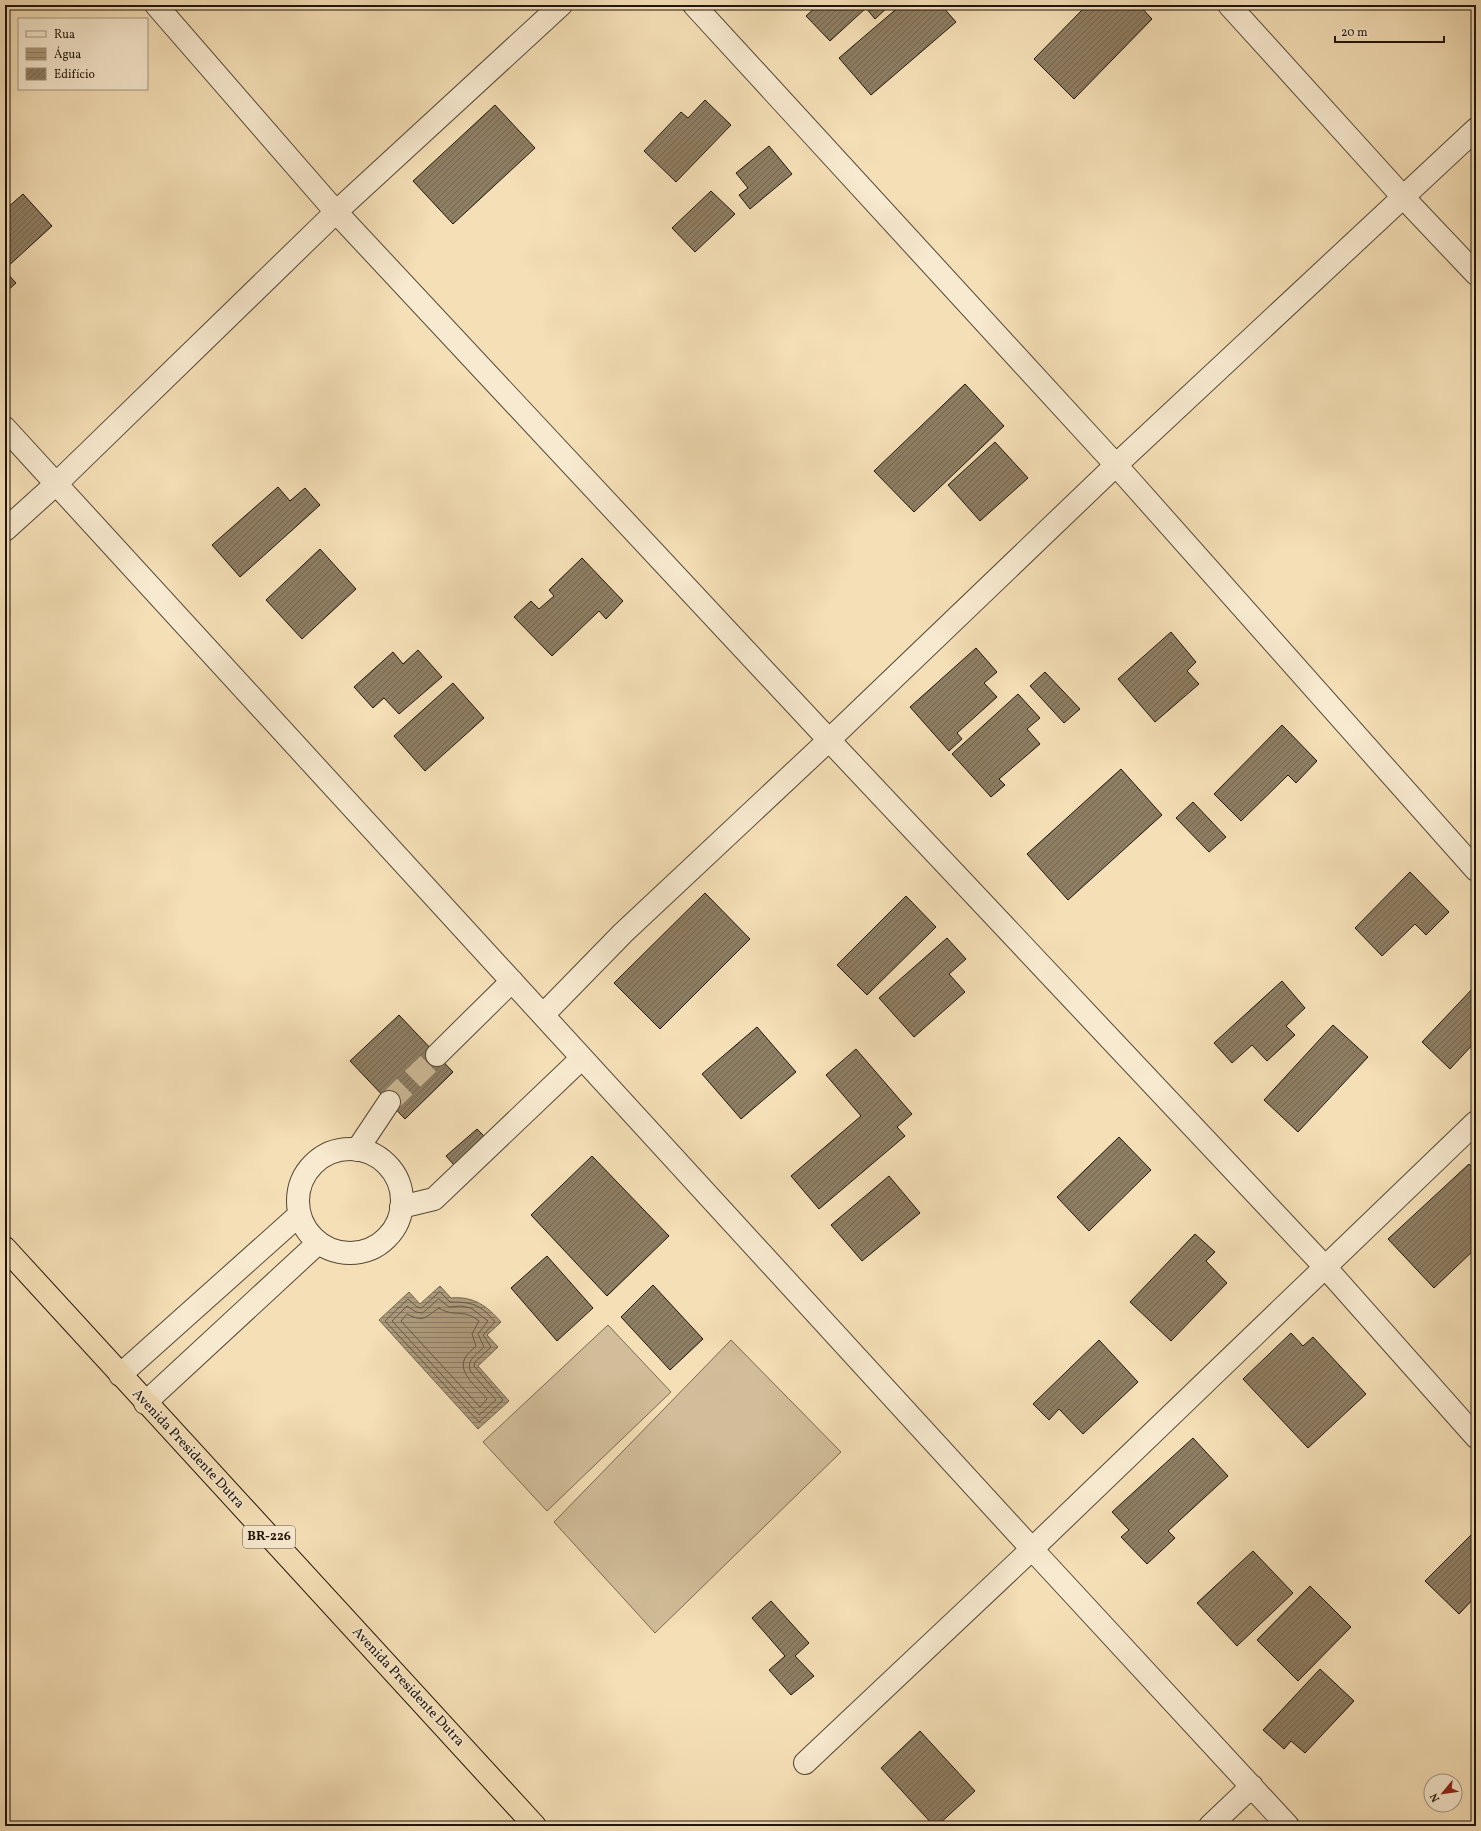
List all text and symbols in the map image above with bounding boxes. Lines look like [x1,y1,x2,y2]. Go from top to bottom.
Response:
legend [18,18,148,90]
scale bar [1335,18,1444,44]
text: 20 m [1341,25,1368,41]
text: Rua [54,27,75,43]
text: Água [54,46,81,63]
text: Edifício [54,67,95,83]
street label: Avenida Presidente Dutra [128,1385,248,1513]
road number: BR-226 [243,1526,295,1548]
street label: Avenida Presidente Dutra [348,1623,468,1751]
north arrow [1423,1773,1463,1813]
text: N [1427,1790,1444,1804]

